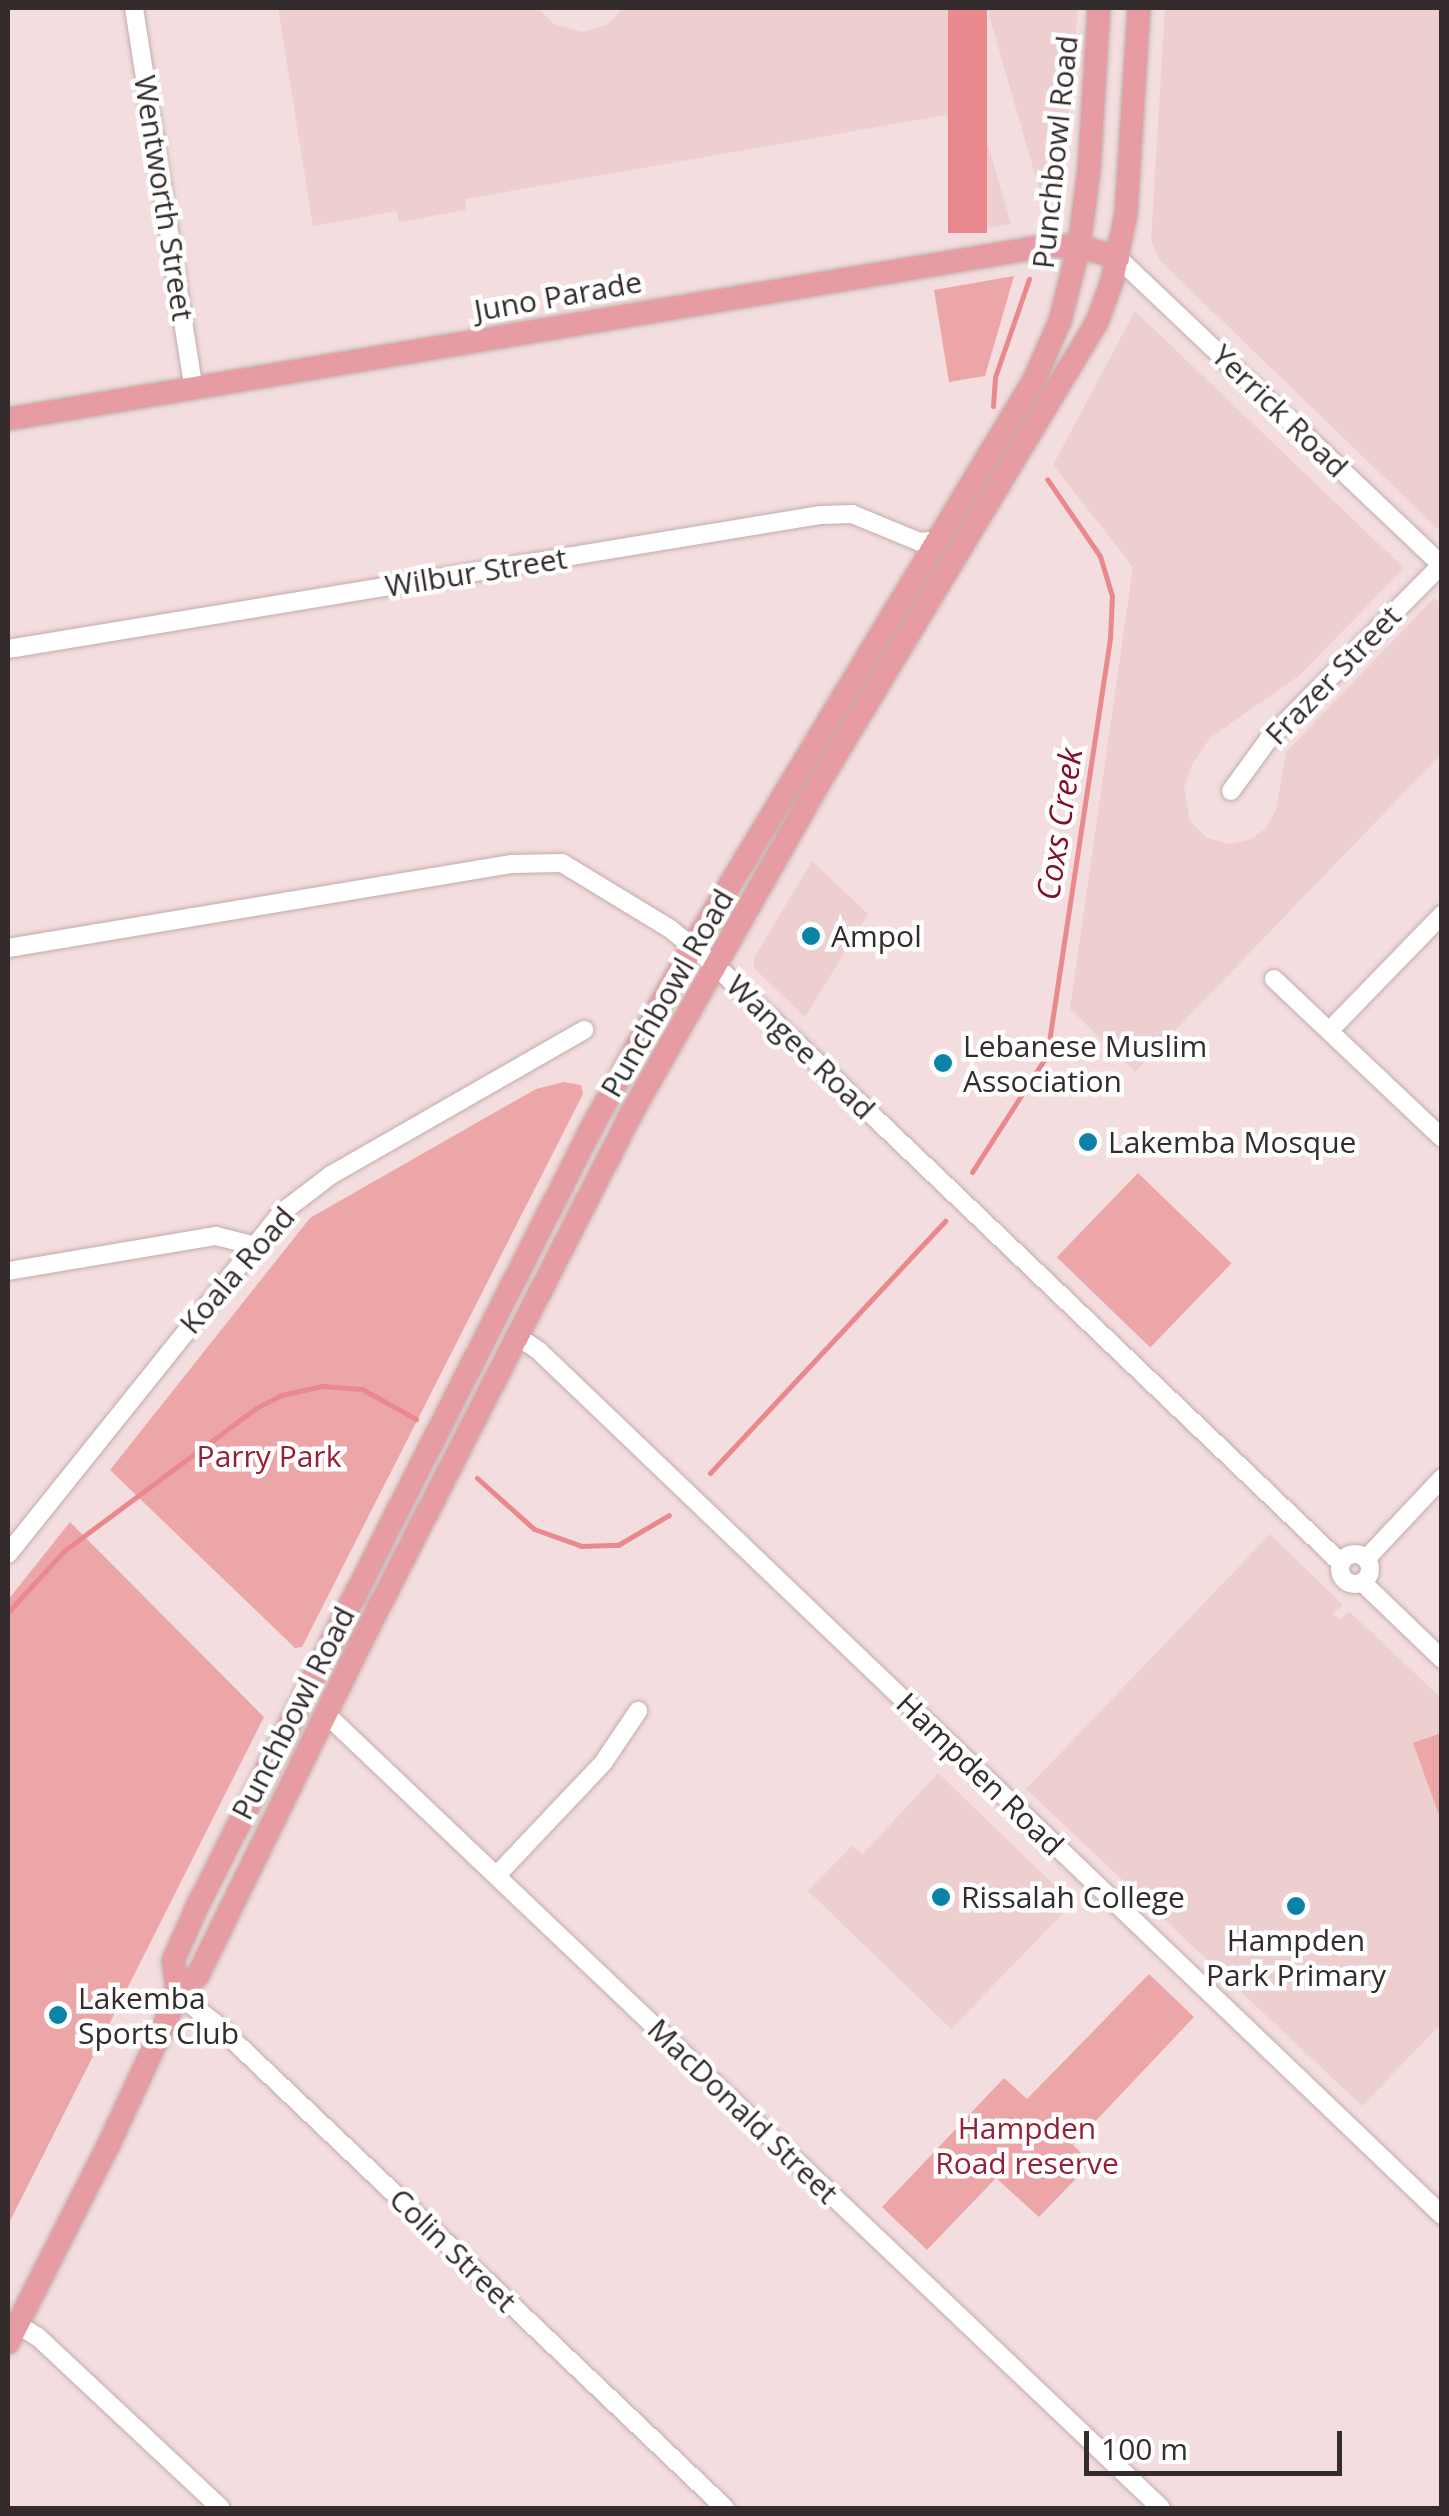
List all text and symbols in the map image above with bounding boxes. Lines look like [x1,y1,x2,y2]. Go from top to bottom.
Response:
street label: Punchbowl Road [1025,34,1085,270]
street label: Wentworth Street [127,73,201,323]
street label: Juno Parade [471,264,645,328]
street label: Yerrick Road [1204,337,1356,485]
street label: Wilbur Street [383,540,569,604]
street label: Frazer Street [1258,598,1408,752]
water label: Coxs Creek [1028,745,1090,903]
street label: Punchbowl Road [593,883,741,1103]
place label: Ampol [831,918,922,954]
marker: Ampol [800,925,822,947]
street label: Wangee Road [719,967,883,1127]
place label: Lebanese Muslim Association [963,1028,1207,1098]
marker: Lebanese Muslim Association [932,1052,954,1074]
place label: Lakemba Mosque [1108,1124,1356,1160]
marker: Lakemba Mosque [1077,1131,1099,1153]
street label: Koala Road [172,1199,302,1341]
park label: Parry Park [197,1438,341,1474]
street label: Punchbowl Road [224,1600,362,1826]
street label: Hampden Road [889,1685,1071,1863]
place label: Rissalah College [961,1879,1185,1915]
marker: Rissalah College [930,1886,952,1908]
marker: Hampden Park Primary [1285,1895,1307,1917]
place label: Hampden Park Primary [1206,1922,1386,1992]
place label: Lakemba Sports Club [78,1980,239,2050]
marker: Lakemba Sports Club [47,2004,69,2026]
street label: MacDonald Street [640,2011,846,2211]
park label: Hampden Road reserve [935,2110,1119,2180]
street label: Colin Street [382,2181,524,2319]
scale bar [1089,2411,1346,2473]
text: 100 m [1101,2428,1188,2469]

